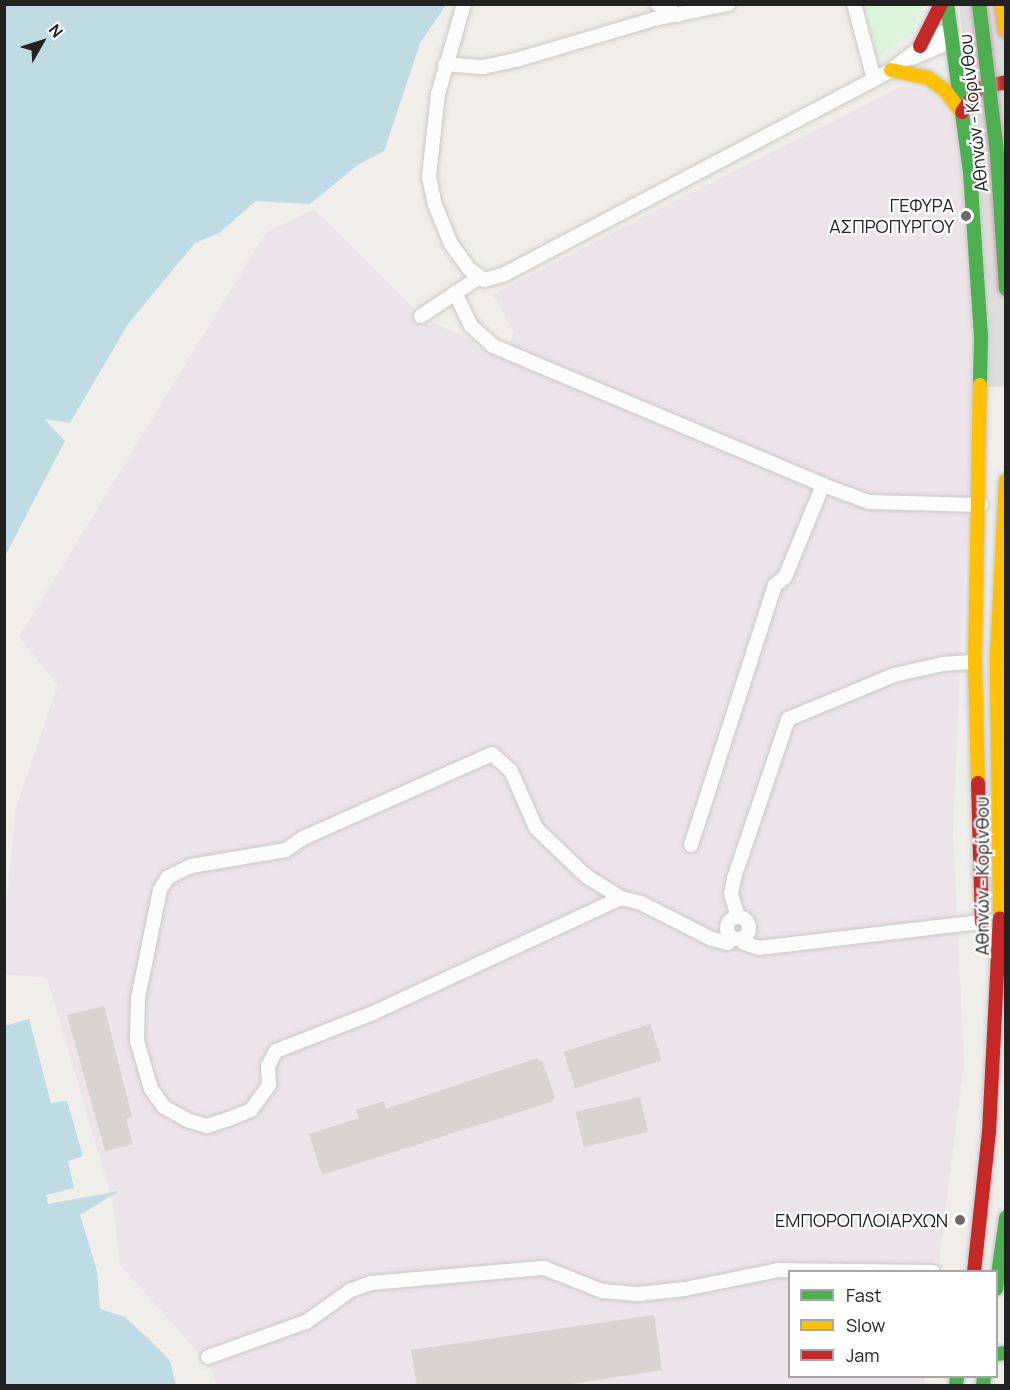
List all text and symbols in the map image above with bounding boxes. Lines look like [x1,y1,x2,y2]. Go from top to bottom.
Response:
north arrow [12,12,72,72]
text: N [44,19,68,42]
street label: Αθηνών - Κορίνθου [954,33,992,193]
place label: ΓΕΦΥΡΑ ΑΣΠΡΟΠΥΡΓΟΥ [829,195,954,238]
marker: ΓΕΦΥΡΑ ΑΣΠΡΟΠΥΡΓΟΥ [959,209,973,223]
street label: Αθηνών - Κορίνθου [971,797,993,955]
place label: ΕΜΠΟΡΟΠΛΟΙΑΡΧΩΝ [775,1209,948,1231]
marker: ΕΜΠΟΡΟΠΛΟΙΑΡΧΩΝ [953,1213,967,1227]
legend [788,1270,998,1378]
text: Fast [846,1283,881,1307]
text: Slow [846,1313,885,1337]
text: Jam [846,1343,880,1367]

